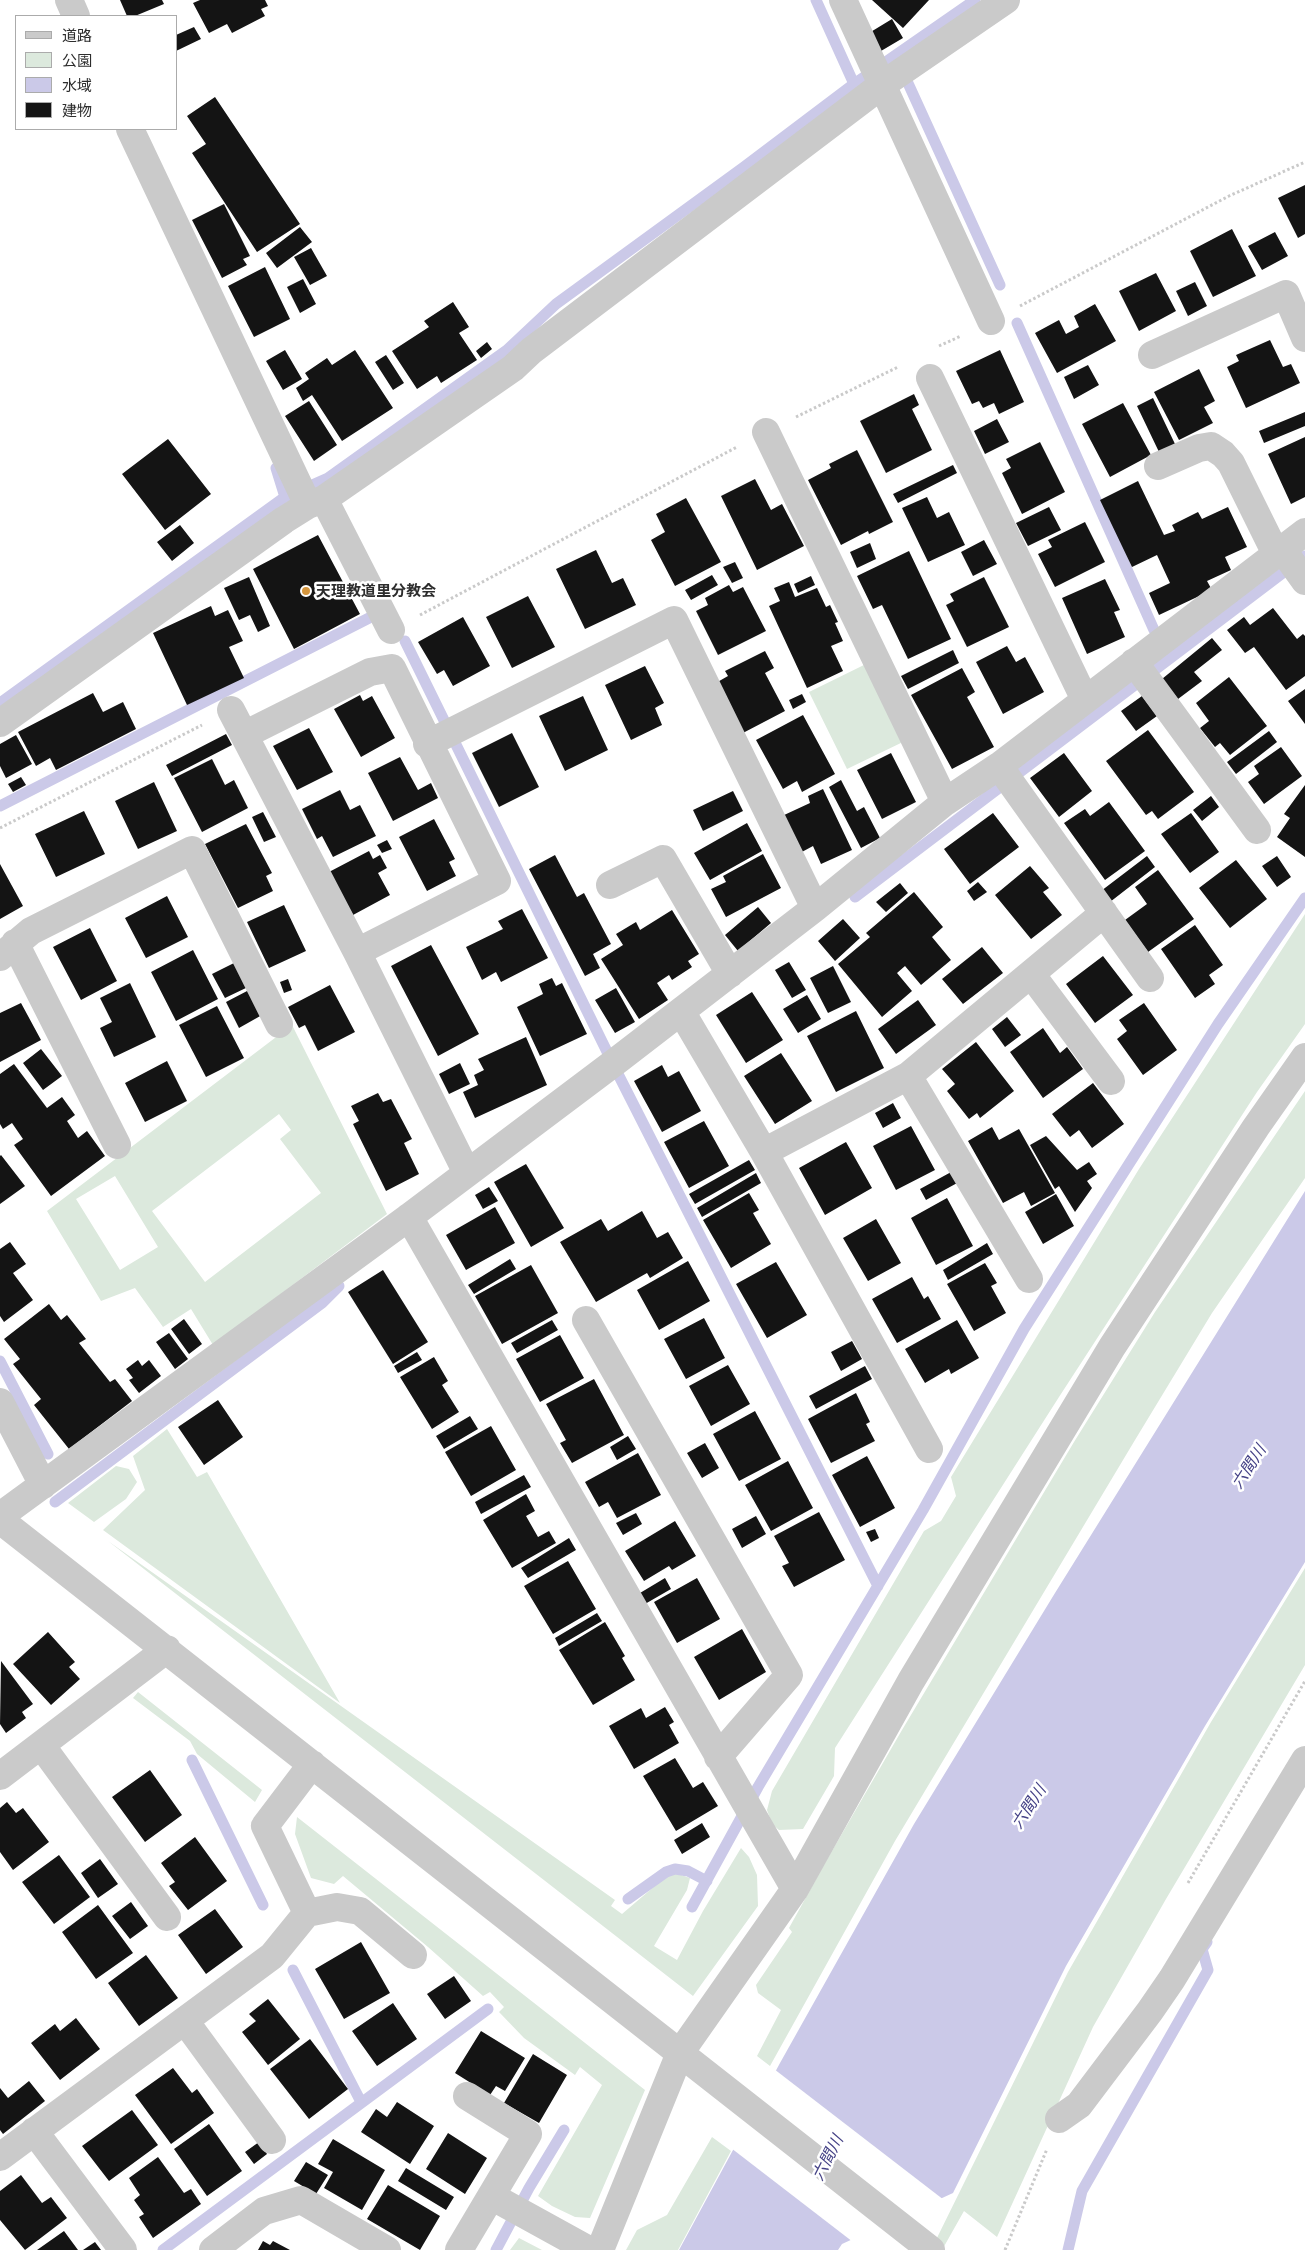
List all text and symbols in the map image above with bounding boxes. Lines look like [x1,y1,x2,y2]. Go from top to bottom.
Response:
legend [15,15,178,130]
text: 道路 [62,27,92,44]
text: 公園 [62,52,92,69]
text: 水域 [62,77,92,94]
text: 建物 [62,102,92,119]
place label: 天理教道里分教会 [316,582,436,600]
marker: 天理教道里分教会 [300,585,312,597]
water label: 六間川 [1228,1442,1270,1492]
water label: 六間川 [1008,1782,1050,1832]
water label: 六間川 [809,2132,847,2184]

